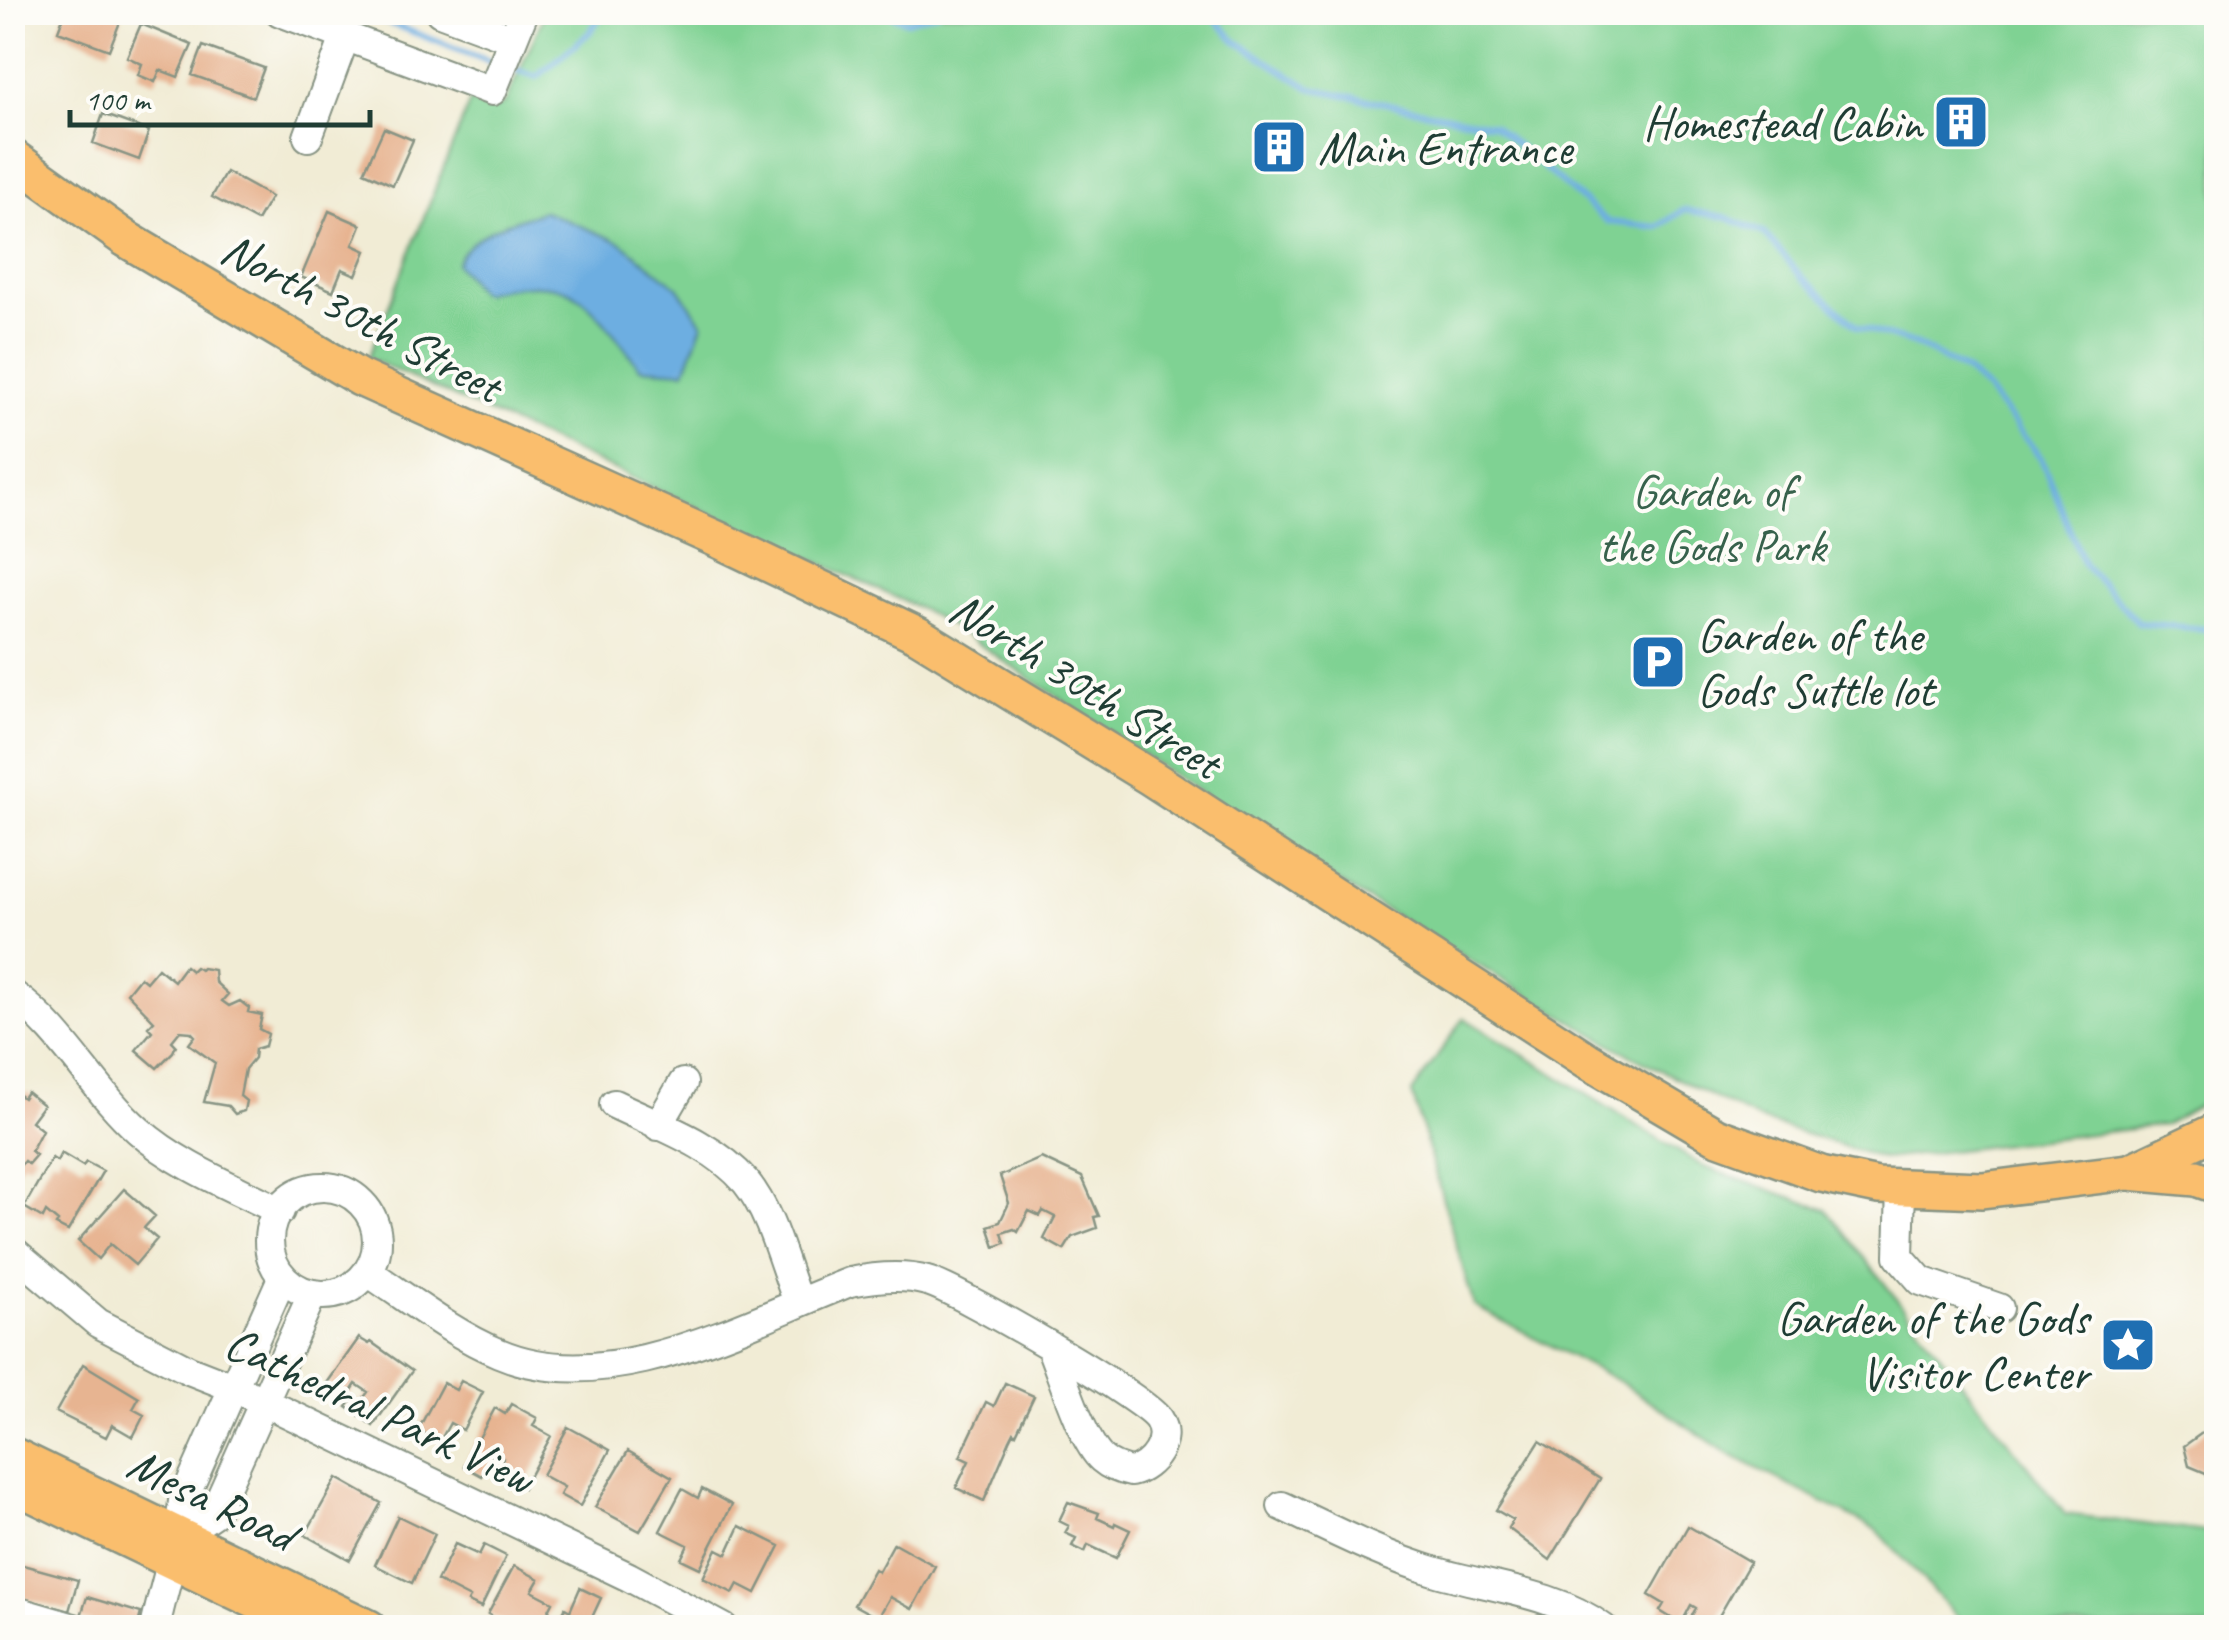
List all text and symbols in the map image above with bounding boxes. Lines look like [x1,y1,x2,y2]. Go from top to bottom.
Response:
scale bar [70,65,370,127]
text: 100 m [85,81,152,119]
building icon: Homestead Cabin [1931,92,1991,152]
place label: Homestead Cabin [1643,93,1924,153]
building icon: Main Entrance [1249,117,1309,177]
place label: Main Entrance [1318,118,1575,178]
street label: North 30th Street [211,218,515,418]
park label: Garden of the Gods Park [1599,461,1829,576]
street label: North 30th Street [939,578,1236,794]
place label: Garden of the Gods Suttle lot [1697,605,1937,720]
parking icon: Garden of the Gods Suttle lot [1628,632,1688,692]
place label: Garden of the Gods Visitor Center [1777,1288,2093,1403]
street label: Cathedral Park View [216,1312,546,1509]
place icon: Garden of the Gods Visitor Center [2098,1315,2158,1375]
street label: Mesa Road [118,1433,311,1568]

